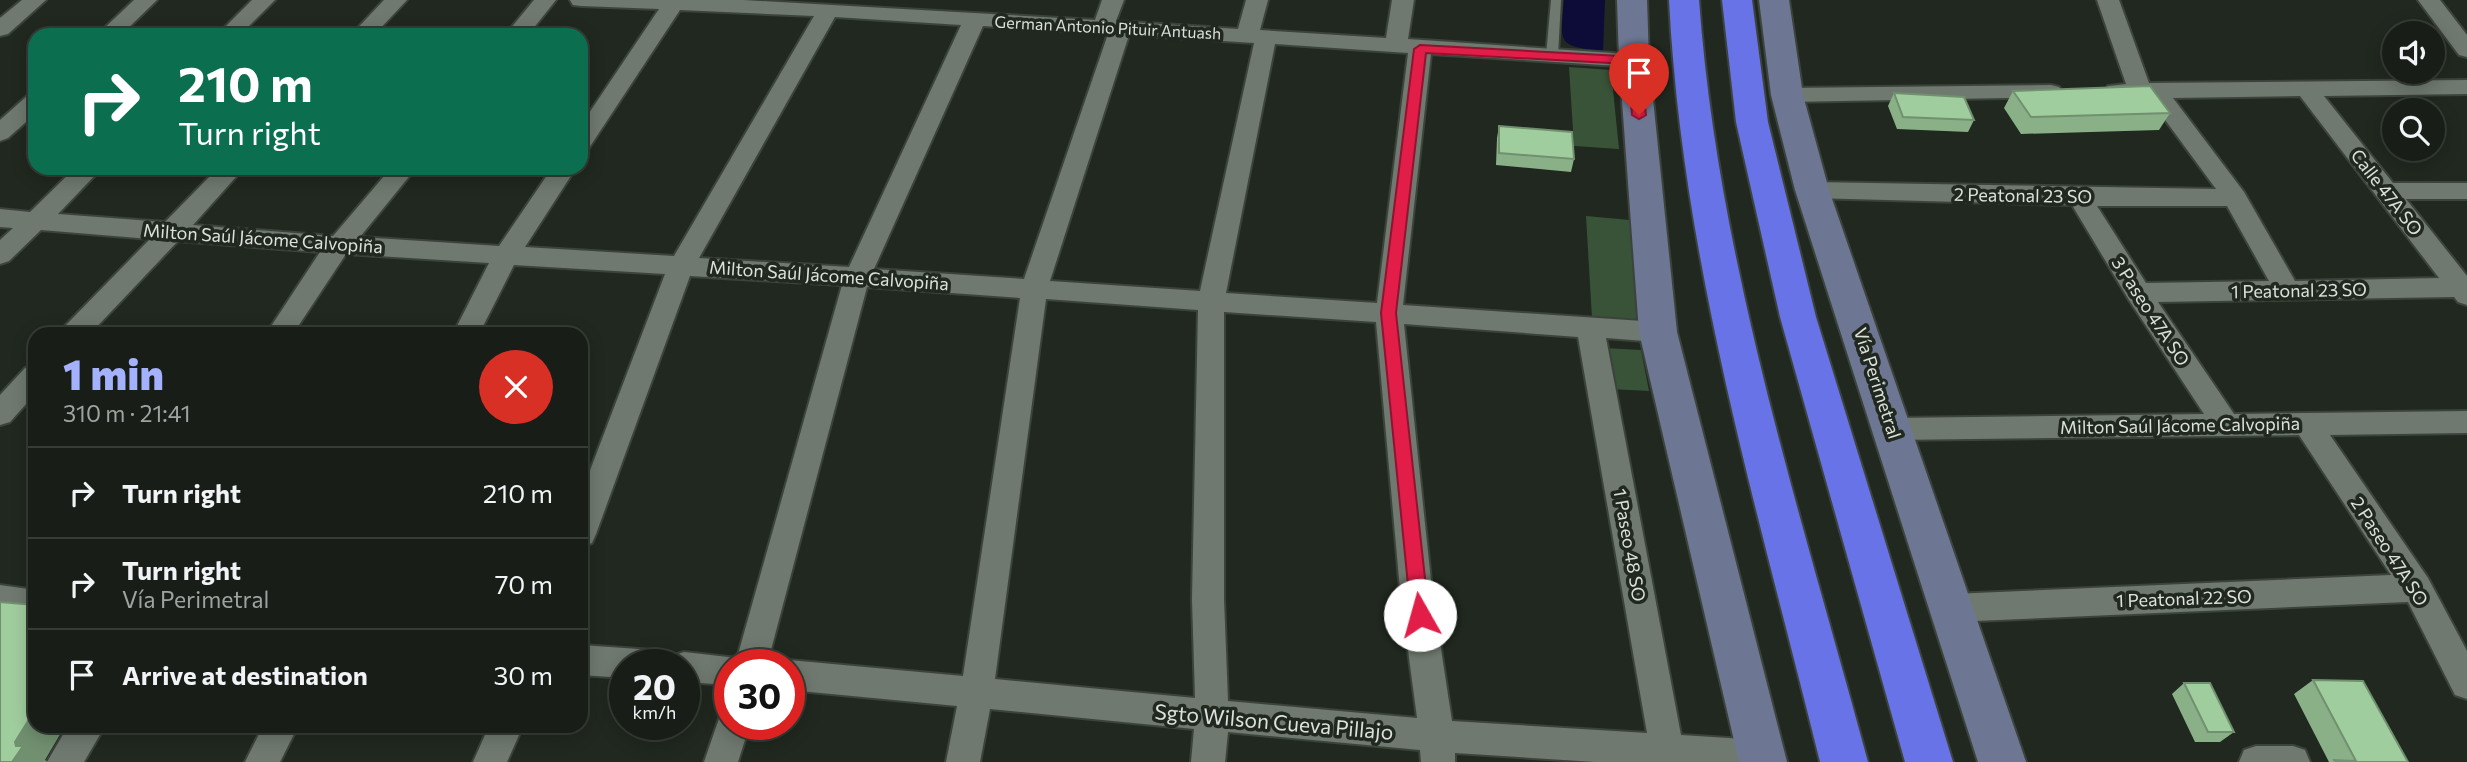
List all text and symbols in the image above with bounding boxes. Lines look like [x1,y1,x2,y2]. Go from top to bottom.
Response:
street label: German Antonio Pituir Antuash [994,12,1222,42]
map controls [2382,21,2445,161]
button: sound [2382,21,2445,84]
pin [1609,43,1669,115]
text: 210 m [178,52,313,112]
icon: arrive [1620,54,1658,92]
icon: right [63,56,154,147]
button: search [2382,98,2445,161]
text: Turn right [178,112,321,152]
street label: Calle 47A SO [2347,144,2427,240]
street label: 2 Peatonal 23 SO [1954,183,2092,207]
street label: Milton Saúl Jácome Calvopiña [142,219,384,257]
street label: 3 Paseo 47A SO [2107,252,2195,370]
street label: Milton Saúl Jácome Calvopiña [708,256,950,294]
street label: 1 Peatonal 23 SO [2231,278,2367,302]
street label: Vía Perimetral [1850,325,1906,441]
text: 1 min [63,347,164,399]
button: close [479,350,553,424]
text: 310 m · 21:41 [63,399,191,427]
street label: Milton Saúl Jácome Calvopiña [2060,412,2300,438]
icon: right [63,474,101,512]
text: Turn right [122,477,241,508]
text: 210 m [483,477,553,508]
street label: 1 Paseo 48 SO [1609,487,1651,603]
street label: 2 Paseo 47A SO [2347,492,2433,610]
text: Turn right [122,554,241,585]
icon: right [63,565,101,603]
text: 70 m [495,568,553,599]
position arrow [1383,578,1457,652]
text: Vía Perimetral [122,585,269,613]
street label: 1 Peatonal 22 SO [2116,585,2252,611]
speed limit sign: 30 [714,649,805,740]
icon: arrive [63,656,101,694]
text: Arrive at destination [122,659,368,690]
text: 30 m [494,659,553,690]
text: 20 [633,664,676,707]
street label: Sgto Wilson Cueva Pillajo [1154,698,1394,744]
text: km/h [633,701,676,723]

